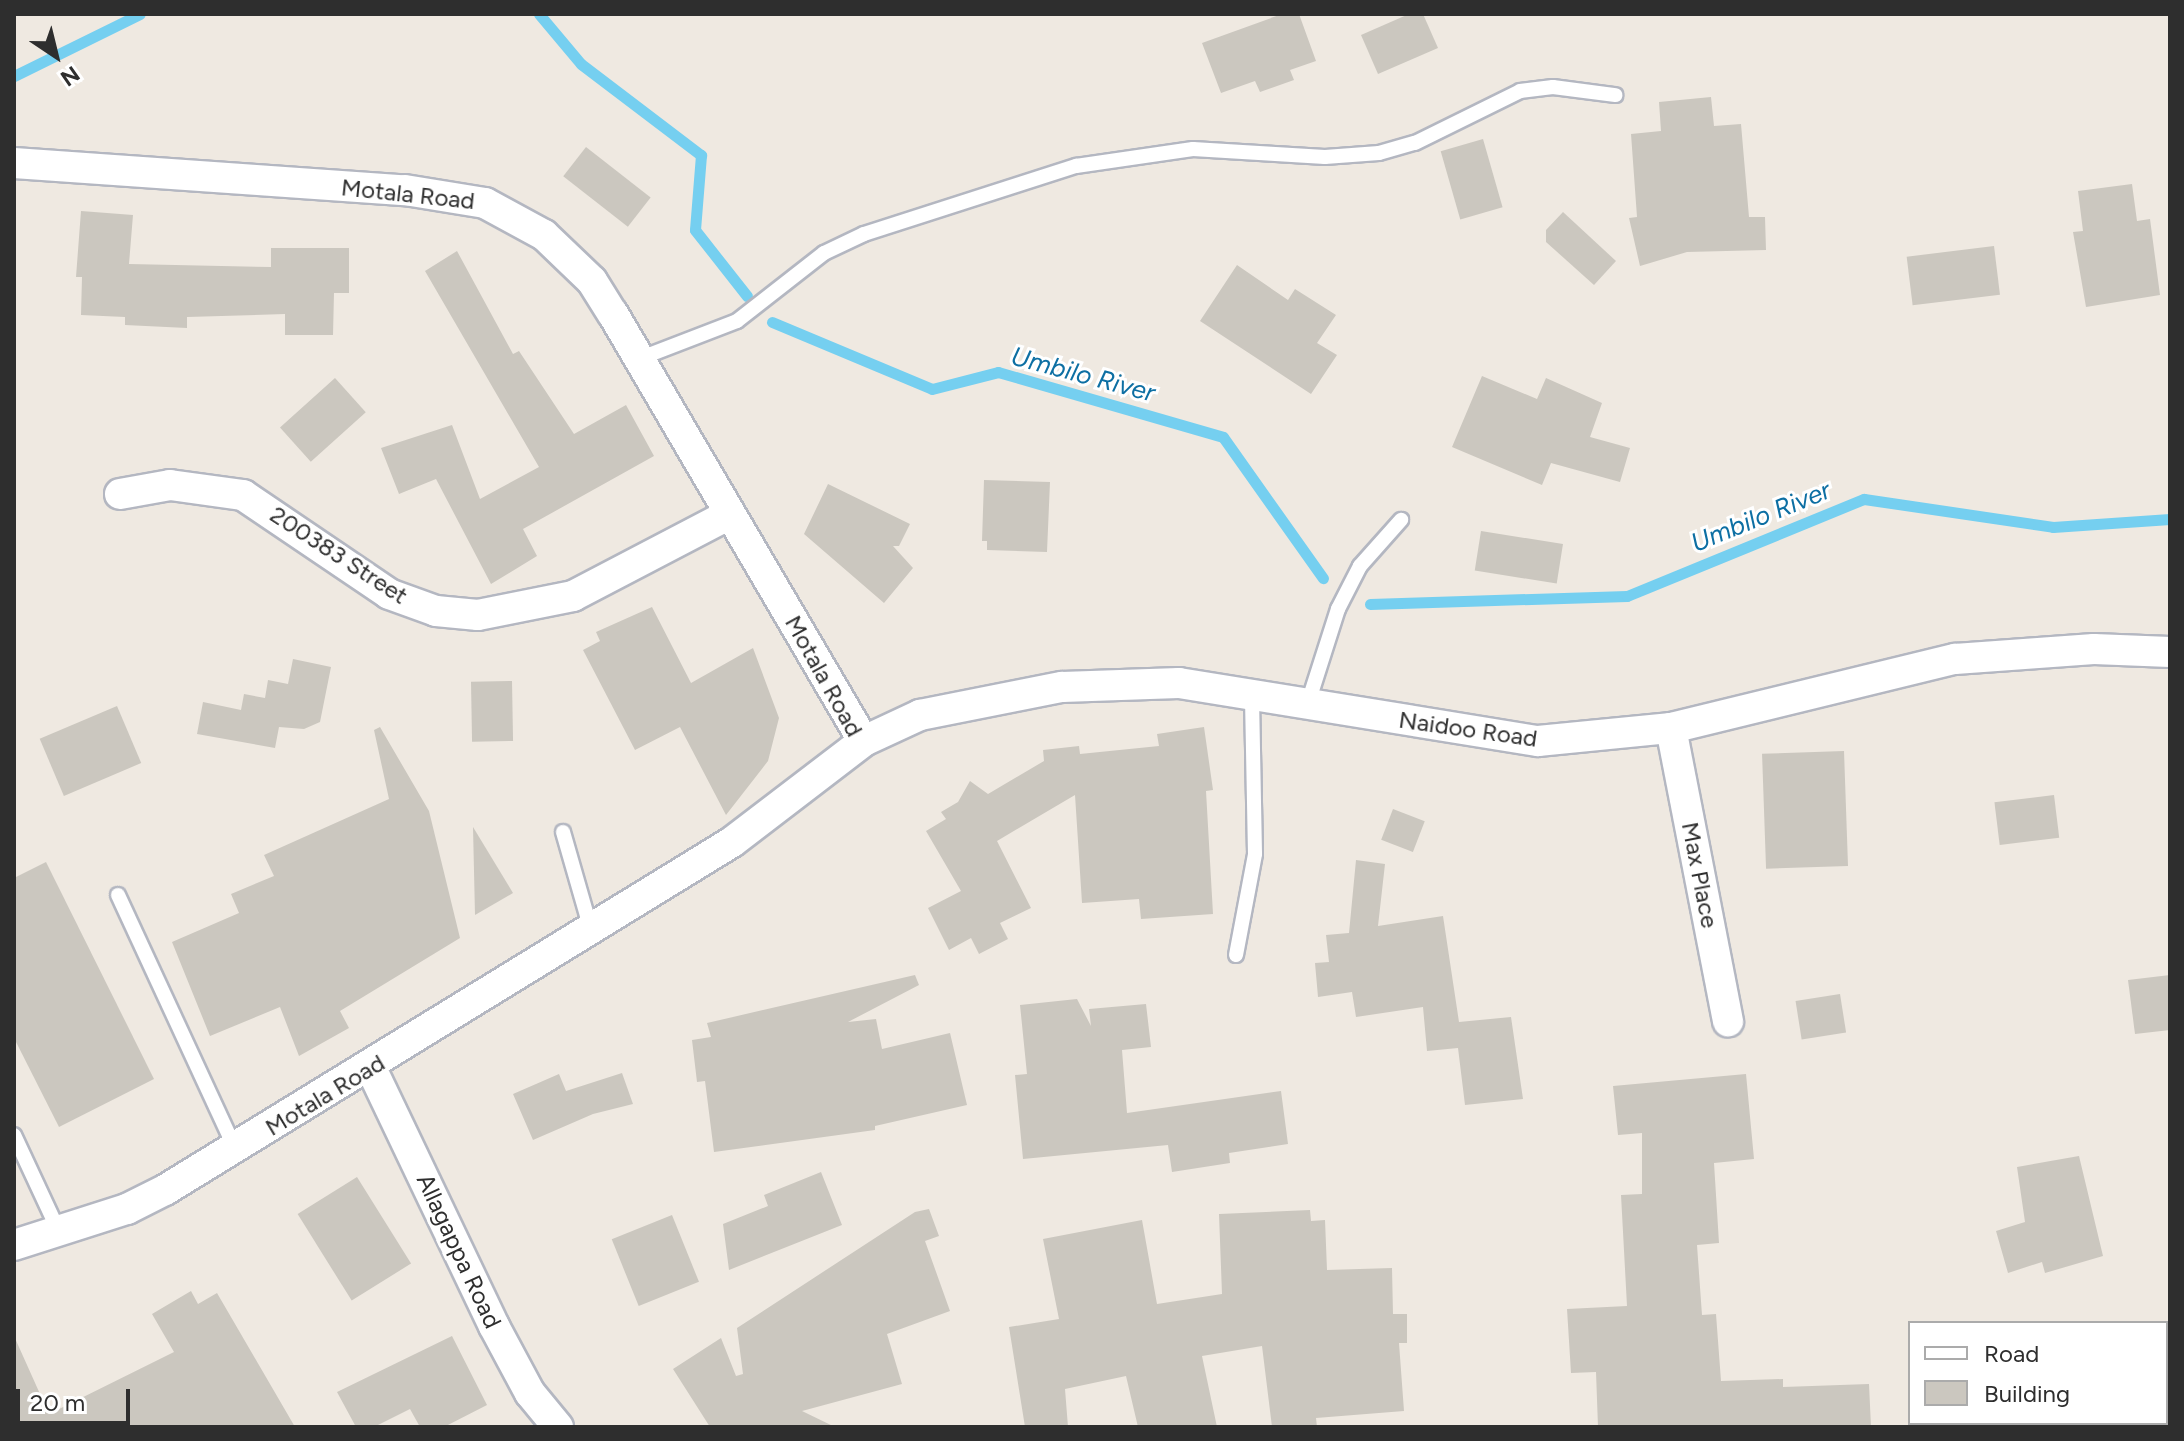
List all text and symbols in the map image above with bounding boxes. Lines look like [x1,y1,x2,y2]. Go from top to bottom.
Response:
north arrow [16,16,96,96]
text: N [55,60,85,92]
street label: Motala Road [340,173,476,215]
water label: Umbilo River [1008,341,1158,409]
water label: Umbilo River [1687,475,1835,559]
street label: 200383 Street [265,500,413,610]
street label: Motala Road [779,610,869,742]
street label: Naidoo Road [1397,705,1539,753]
street label: Max Place [1676,820,1724,930]
street label: Motala Road [260,1048,390,1142]
street label: Allagappa Road [411,1169,507,1333]
legend [1908,1321,2168,1425]
text: Road [1984,1339,2039,1368]
scale bar [20,1373,134,1423]
text: Building [1984,1379,2070,1408]
text: 20 m [30,1388,85,1417]

